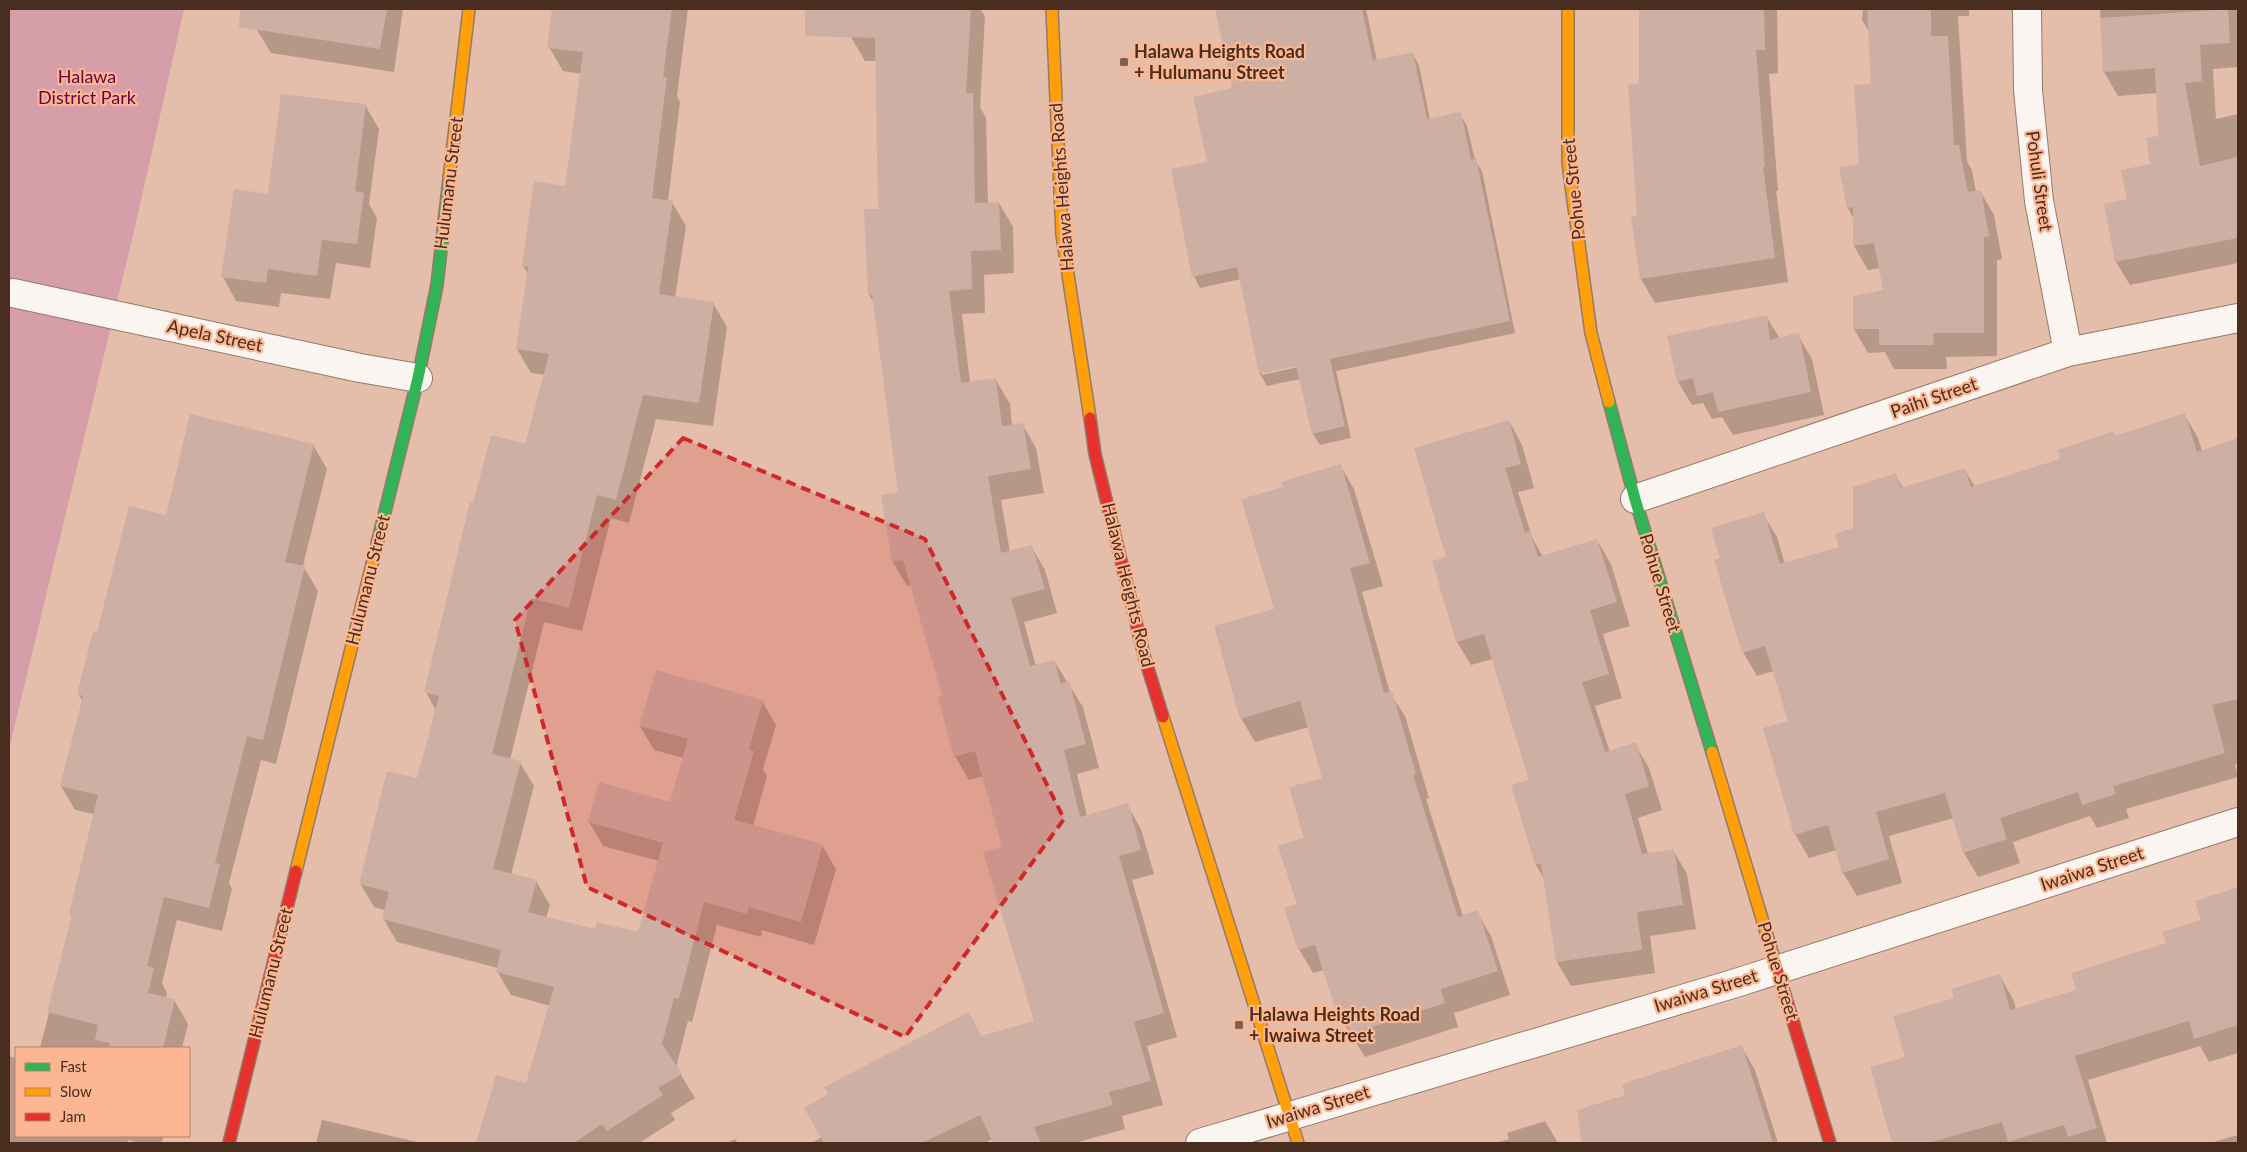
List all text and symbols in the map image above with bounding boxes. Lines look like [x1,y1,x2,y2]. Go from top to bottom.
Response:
place label: Halawa Heights Road + Hulumanu Street [1134,40,1305,83]
marker: Halawa Heights Road + Hulumanu Street [1118,56,1130,68]
park label: Halawa District Park [38,65,137,108]
street label: Halawa Heights Road [1044,102,1078,272]
street label: Hulumanu Street [429,115,467,251]
street label: Pohuli Street [2022,129,2058,233]
street label: Pohue Street [1557,137,1589,241]
street label: Apela Street [166,314,265,356]
street label: Paihi Street [1887,372,1980,422]
street label: Halawa Heights Road [1098,500,1160,669]
street label: Hulumanu Street [340,512,394,647]
street label: Pohue Street [1636,531,1687,635]
street label: Iwaiwa Street [2037,841,2147,895]
street label: Hulumanu Street [243,905,297,1040]
street label: Pohue Street [1754,919,1805,1023]
street label: Iwaiwa Street [1651,964,1761,1016]
place label: Halawa Heights Road + Iwaiwa Street [1249,1003,1420,1046]
marker: Halawa Heights Road + Iwaiwa Street [1233,1019,1245,1031]
legend [15,1047,190,1137]
text: Fast [60,1057,87,1075]
street label: Iwaiwa Street [1263,1080,1373,1132]
text: Slow [60,1082,92,1100]
text: Jam [60,1107,86,1125]

